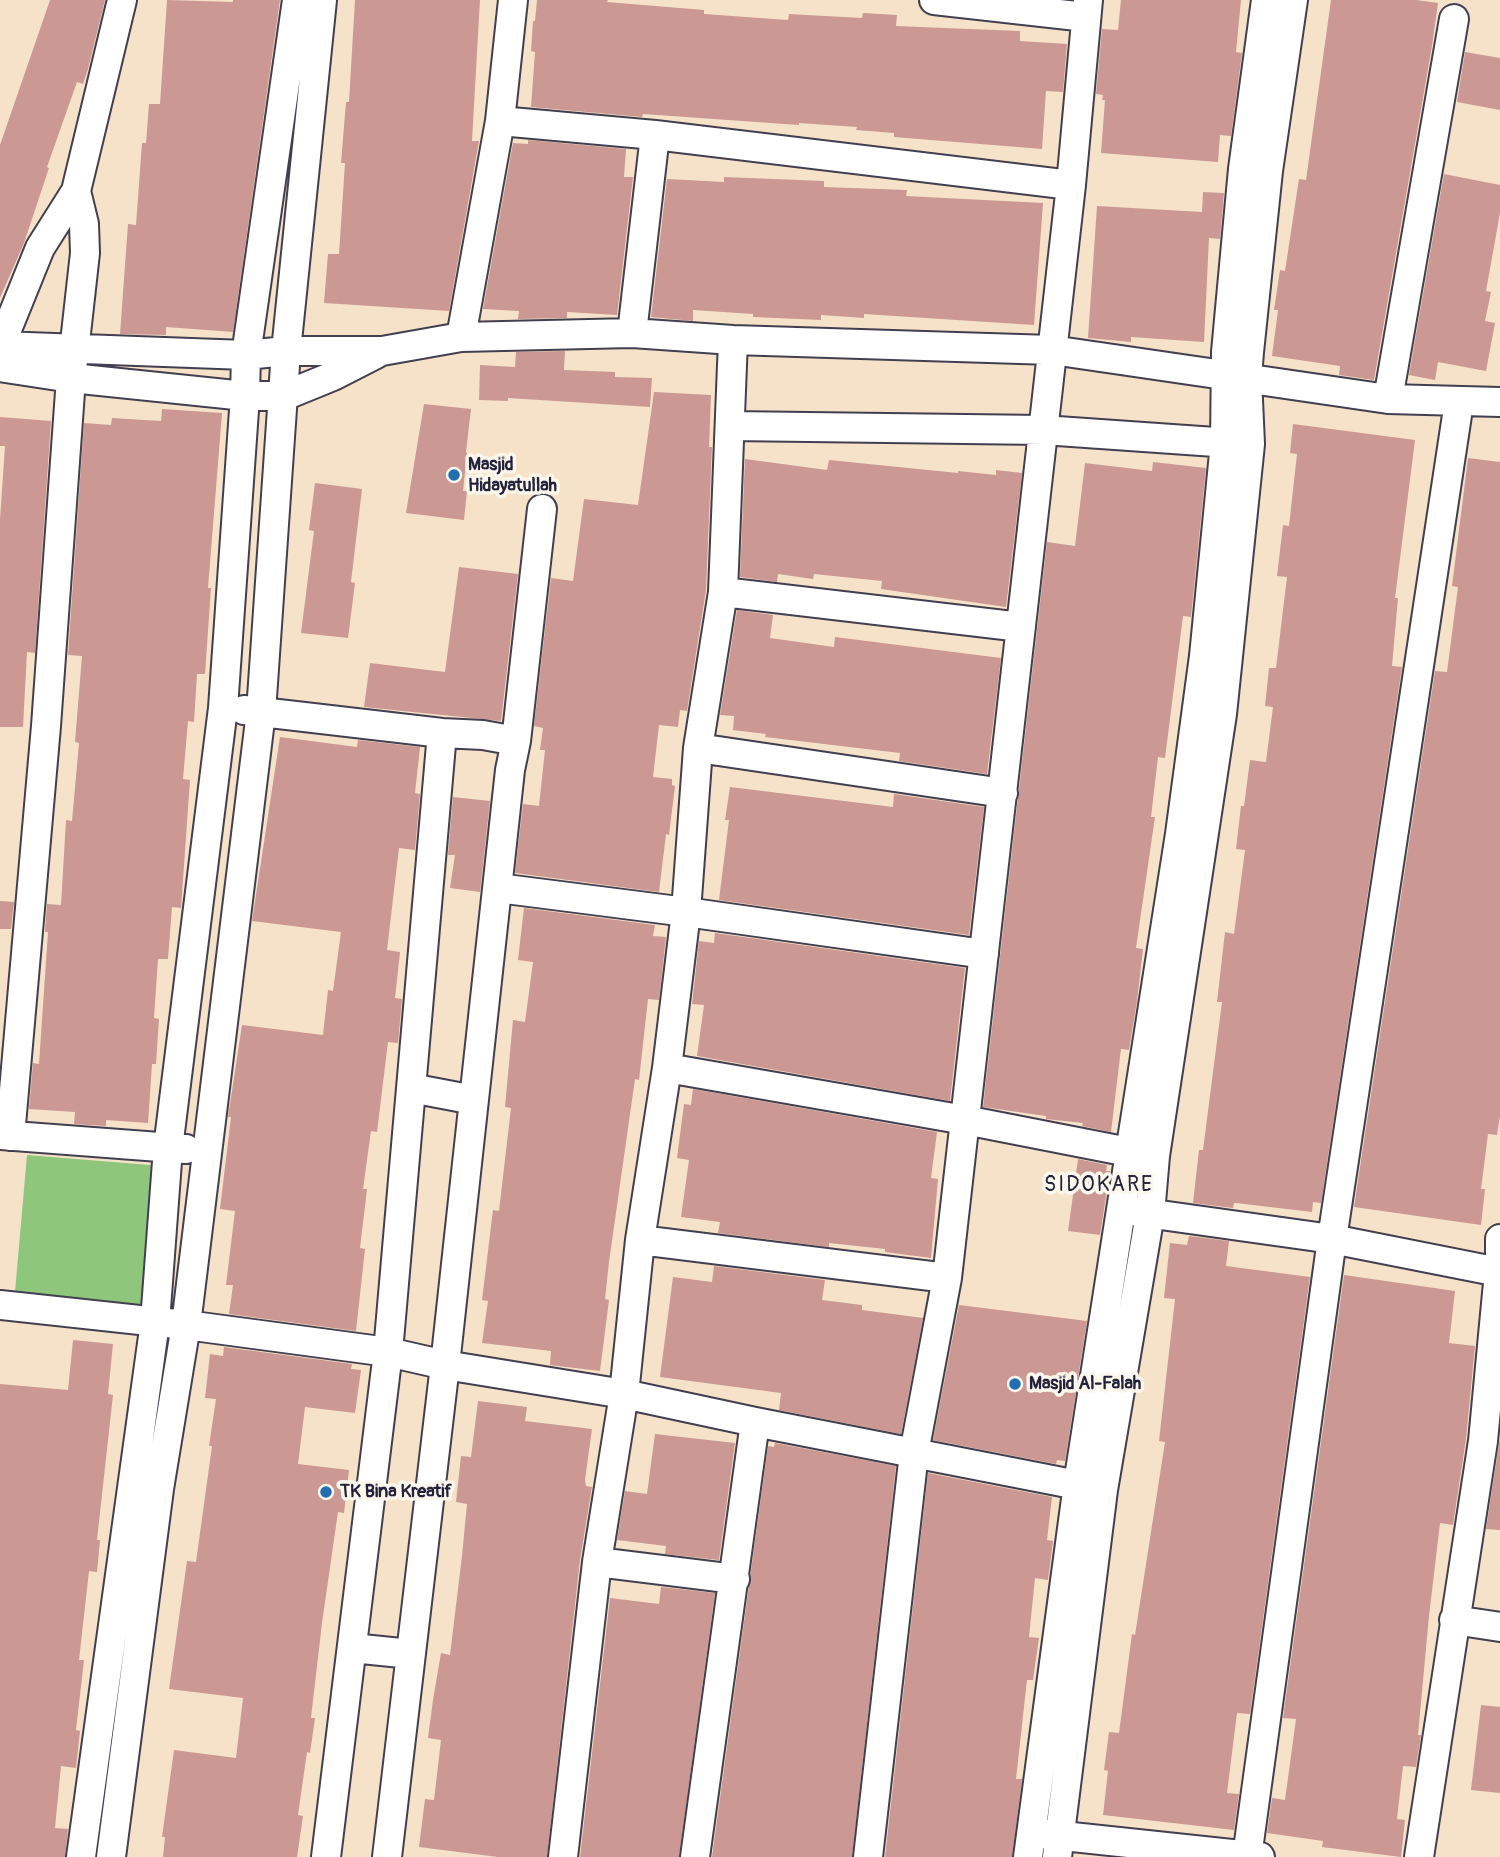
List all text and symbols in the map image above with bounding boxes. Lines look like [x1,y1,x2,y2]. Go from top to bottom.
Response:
place label: Masjid Hidayatullah [468,454,557,496]
marker: Masjid Hidayatullah [446,467,462,483]
district label: SIDOKARE [1045,1173,1153,1199]
place label: Masjid Al-Falah [1029,1373,1141,1395]
marker: Masjid Al-Falah [1007,1376,1023,1392]
place label: TK Bina Kreatif [340,1481,452,1503]
marker: TK Bina Kreatif [318,1484,334,1500]

